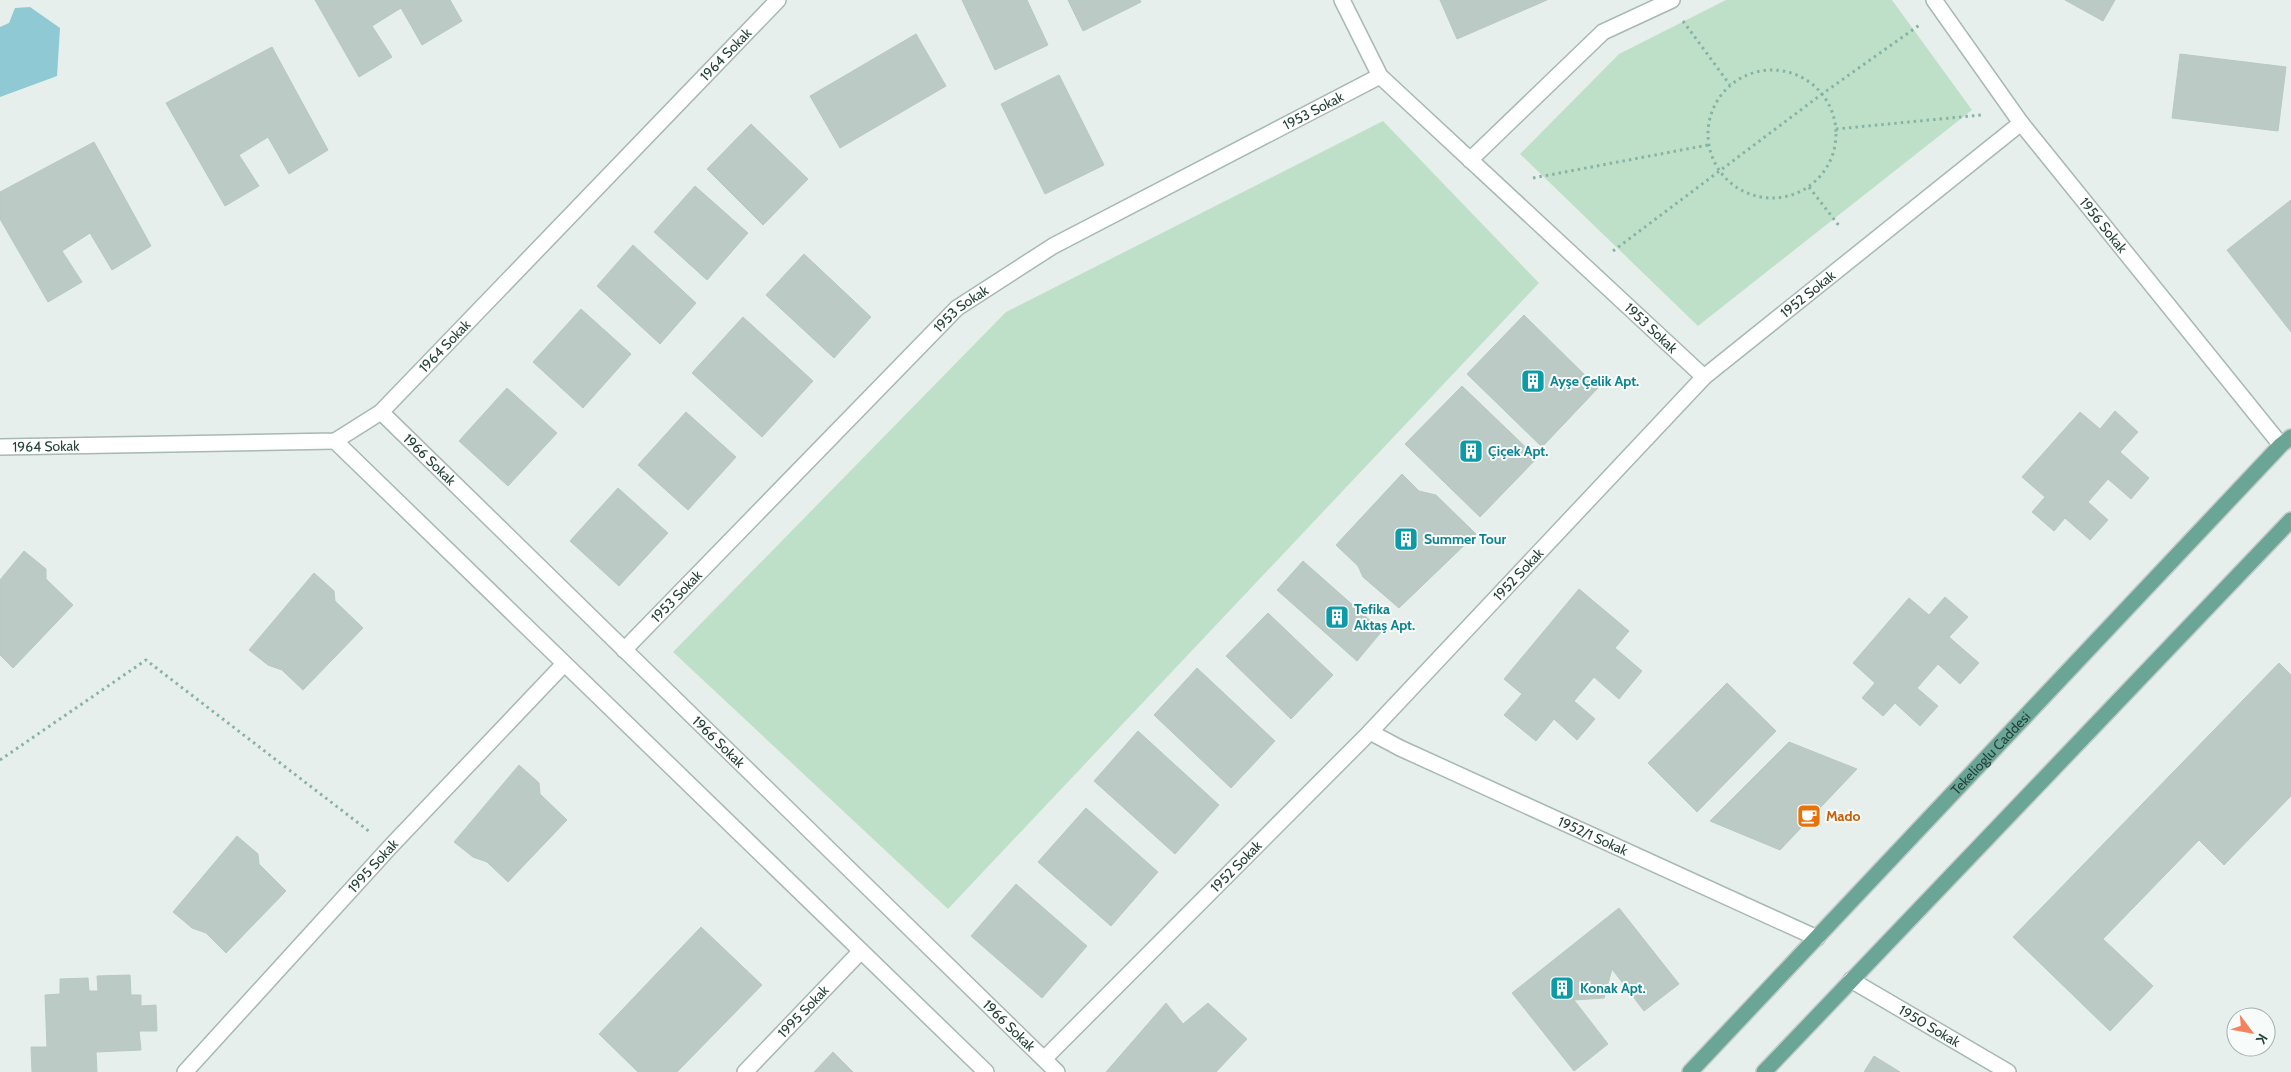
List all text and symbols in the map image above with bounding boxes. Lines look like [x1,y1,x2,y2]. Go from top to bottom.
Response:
street label: 1964 Sokak [696,24,756,85]
street label: 1953 Sokak [1280,87,1347,134]
street label: 1956 Sokak [2076,194,2132,257]
street label: 1952 Sokak [1776,266,1839,322]
street label: 1953 Sokak [929,281,992,336]
street label: 1953 Sokak [1621,299,1682,357]
street label: 1964 Sokak [415,315,475,376]
building icon: Ayşe Çelik Apt. [1520,368,1546,394]
place label: Ayşe Çelik Apt. [1550,372,1639,390]
street label: 1966 Sokak [400,430,460,490]
street label: 1964 Sokak [12,437,80,456]
building icon: Çiçek Apt. [1458,438,1484,464]
place label: Çiçek Apt. [1488,442,1548,460]
building icon: Summer Tour [1393,526,1419,552]
place label: Summer Tour [1424,530,1507,548]
street label: 1952 Sokak [1489,544,1548,605]
street label: 1953 Sokak [647,566,706,626]
place label: Tefika Aktaş Apt. [1354,600,1415,634]
building icon: Tefika Aktaş Apt. [1324,604,1350,630]
street label: Tekelioglu Caddesi [1947,708,2034,799]
street label: 1966 Sokak [689,712,749,772]
cafe icon: Mado [1796,803,1822,829]
place label: Mado [1826,807,1861,825]
street label: 1952/1 Sokak [1555,812,1631,860]
street label: 1995 Sokak [344,835,402,896]
street label: 1952 Sokak [1206,836,1266,896]
building icon: Konak Apt. [1549,975,1575,1001]
place label: Konak Apt. [1580,979,1646,997]
street label: 1995 Sokak [774,981,833,1042]
street label: 1966 Sokak [979,996,1040,1056]
street label: 1950 Sokak [1896,1001,1964,1051]
north arrow [2226,1007,2276,1057]
text: K [2252,1030,2272,1048]

